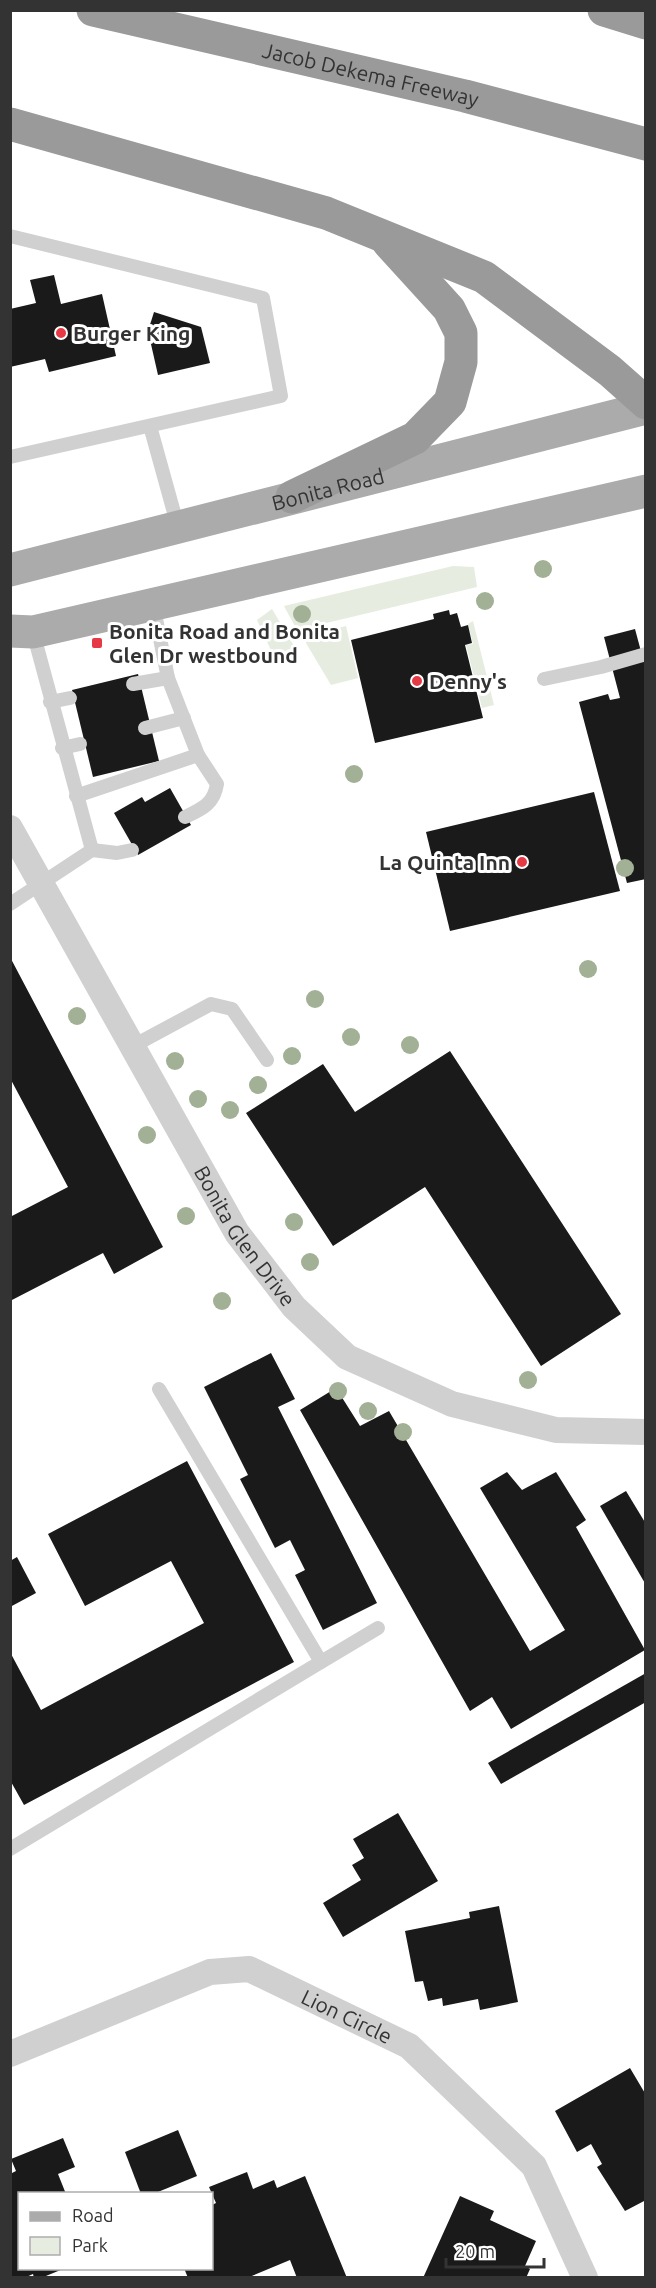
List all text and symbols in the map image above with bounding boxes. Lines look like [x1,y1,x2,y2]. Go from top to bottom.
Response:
street label: Jacob Dekema Freeway [260,38,481,111]
place label: Burger King [73,321,190,345]
marker: Burger King [54,326,68,340]
street label: Bonita Road [269,463,387,515]
place label: Bonita Road and Bonita Glen Dr westbound [109,619,340,667]
marker: Bonita Road and Bonita Glen Dr westbound [90,636,104,650]
place label: Denny's [429,669,507,693]
marker: Denny's [410,674,424,688]
place label: La Quinta Inn [379,850,510,874]
marker: La Quinta Inn [515,855,529,869]
street label: Bonita Glen Drive [190,1161,301,1311]
street label: Lion Circle [298,1984,396,2048]
legend [18,2192,213,2270]
text: Road [72,2205,114,2225]
scale bar [446,2231,544,2269]
text: Park [72,2235,108,2255]
text: 20 m [455,2241,495,2261]

